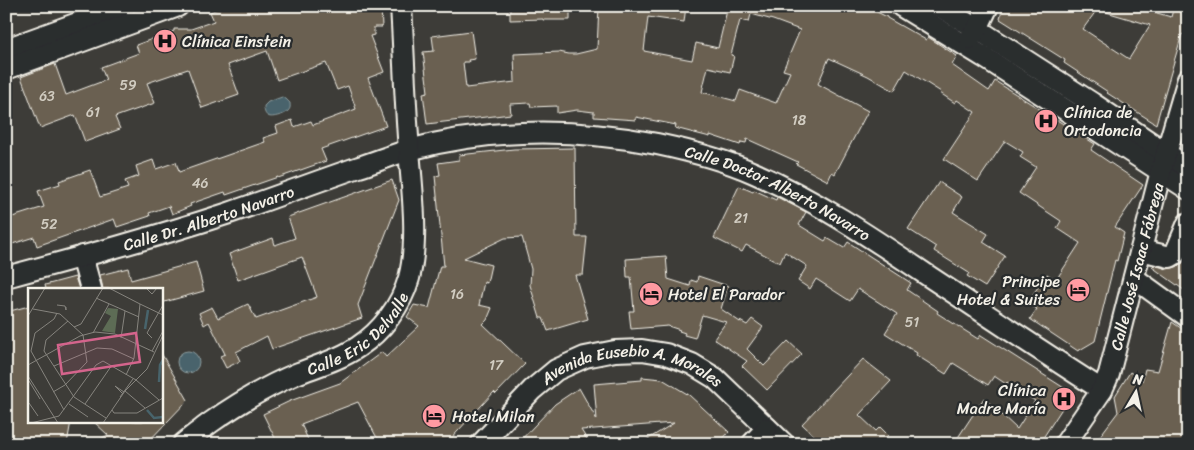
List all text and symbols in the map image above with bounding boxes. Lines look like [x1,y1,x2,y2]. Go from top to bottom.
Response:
place label: Clínica Einstein [182,27,292,56]
hospital icon: Clínica Einstein [152,28,178,54]
house number: 59 [119,73,137,98]
house number: 63 [39,84,55,109]
place label: Clínica de Ortodoncia [1064,98,1142,145]
house number: 61 [86,100,100,125]
house number: 18 [792,108,807,133]
hospital icon: Clínica de Ortodoncia [1033,108,1059,134]
street label: Calle Doctor Alberto Navarro [682,136,877,249]
house number: 46 [192,171,208,196]
street label: Calle Dr. Alberto Navarro [120,177,298,259]
street label: Calle José Isaac Fábrega [1101,178,1172,353]
house number: 21 [734,206,748,231]
house number: 52 [41,212,57,237]
place label: Principe Hotel & Suites [957,267,1061,314]
hotel icon: Principe Hotel & Suites [1065,277,1091,303]
place label: Hotel El Parador [668,280,786,309]
hotel icon: Hotel El Parador [638,281,664,307]
house number: 16 [450,282,464,307]
street label: Calle Eric Delvalle [303,287,417,383]
inset map [28,288,162,422]
house number: 51 [905,310,919,335]
text: Avenida Eusebio A. Morales [533,336,731,394]
house number: 17 [489,353,504,378]
text: N [1130,366,1145,393]
north arrow [1112,368,1162,418]
street label: Avenida Eusebio A. Morales [535,376,727,398]
place label: Clínica Madre María [957,376,1047,423]
hospital icon: Clínica Madre María [1051,386,1077,412]
place label: Hotel Milan [452,402,535,431]
hotel icon: Hotel Milan [421,403,447,429]

